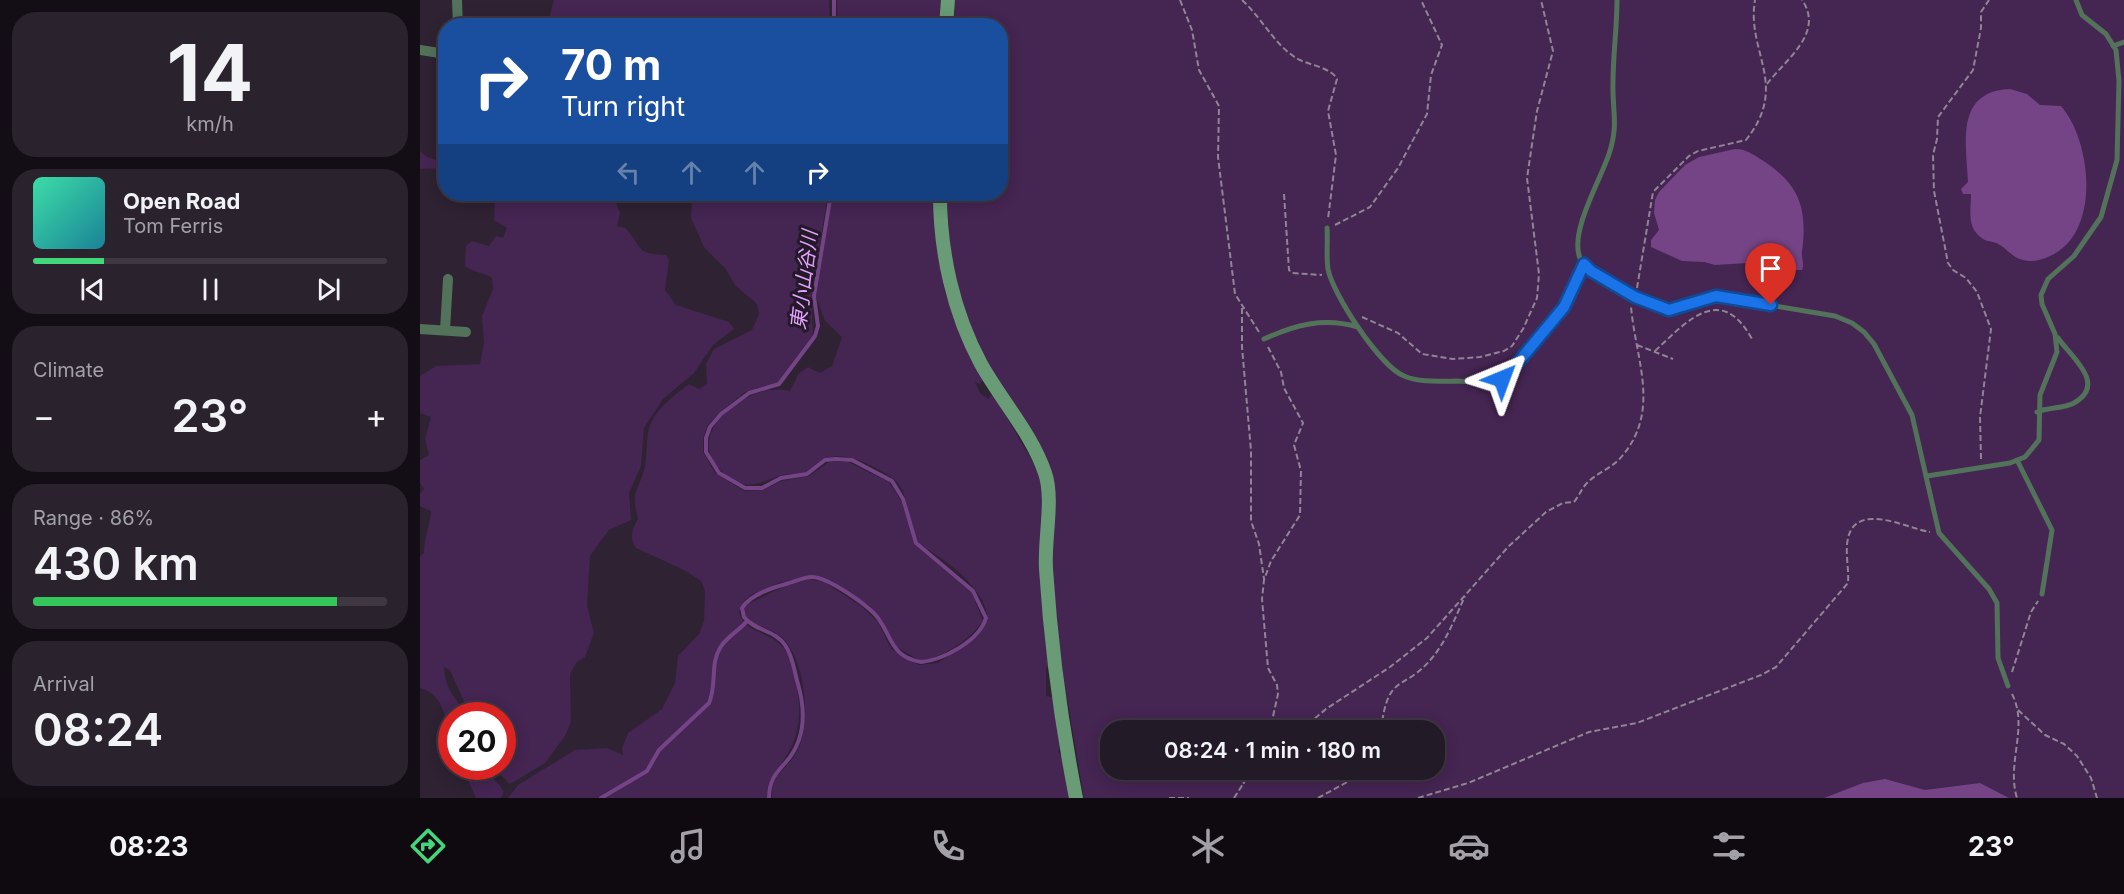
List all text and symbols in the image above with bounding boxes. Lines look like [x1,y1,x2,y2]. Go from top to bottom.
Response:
text: 14 [167,25,253,120]
text: 70 m [561,39,661,90]
icon: right [462,42,540,120]
text: Turn right [561,90,685,123]
text: km/h [186,112,234,136]
icon: left [612,156,645,189]
icon: ahead [675,156,708,189]
icon: ahead [738,156,771,189]
icon: right [801,156,834,189]
text: Open Road [123,188,240,214]
text: Tom Ferris [123,214,223,238]
water label: 東小山谷川 [786,227,822,331]
pin [1745,243,1796,305]
icon: arrive [1754,252,1787,285]
icon: previous [76,273,109,306]
icon: pause [194,273,227,306]
icon: next [312,273,345,306]
position arrow [1470,347,1534,411]
text: Climate [33,358,104,382]
text: 23° [172,388,248,443]
text: − [33,396,55,436]
text: + [365,396,387,436]
text: Range · 86% [33,506,154,530]
text: 430 km [33,536,199,591]
text: Arrival [33,672,95,696]
text: 08:24 [33,702,163,757]
speed limit sign: 20 [438,702,516,780]
text: 08:24 · 1 min · 180 m [1164,737,1381,763]
icon: directions [407,825,449,867]
icon: music [667,825,709,867]
icon: phone [927,825,969,867]
icon: climate [1187,825,1229,867]
icon: car [1448,825,1490,867]
icon: filters [1708,825,1750,867]
text: 08:23 [109,830,188,863]
text: 23° [1968,830,2015,863]

